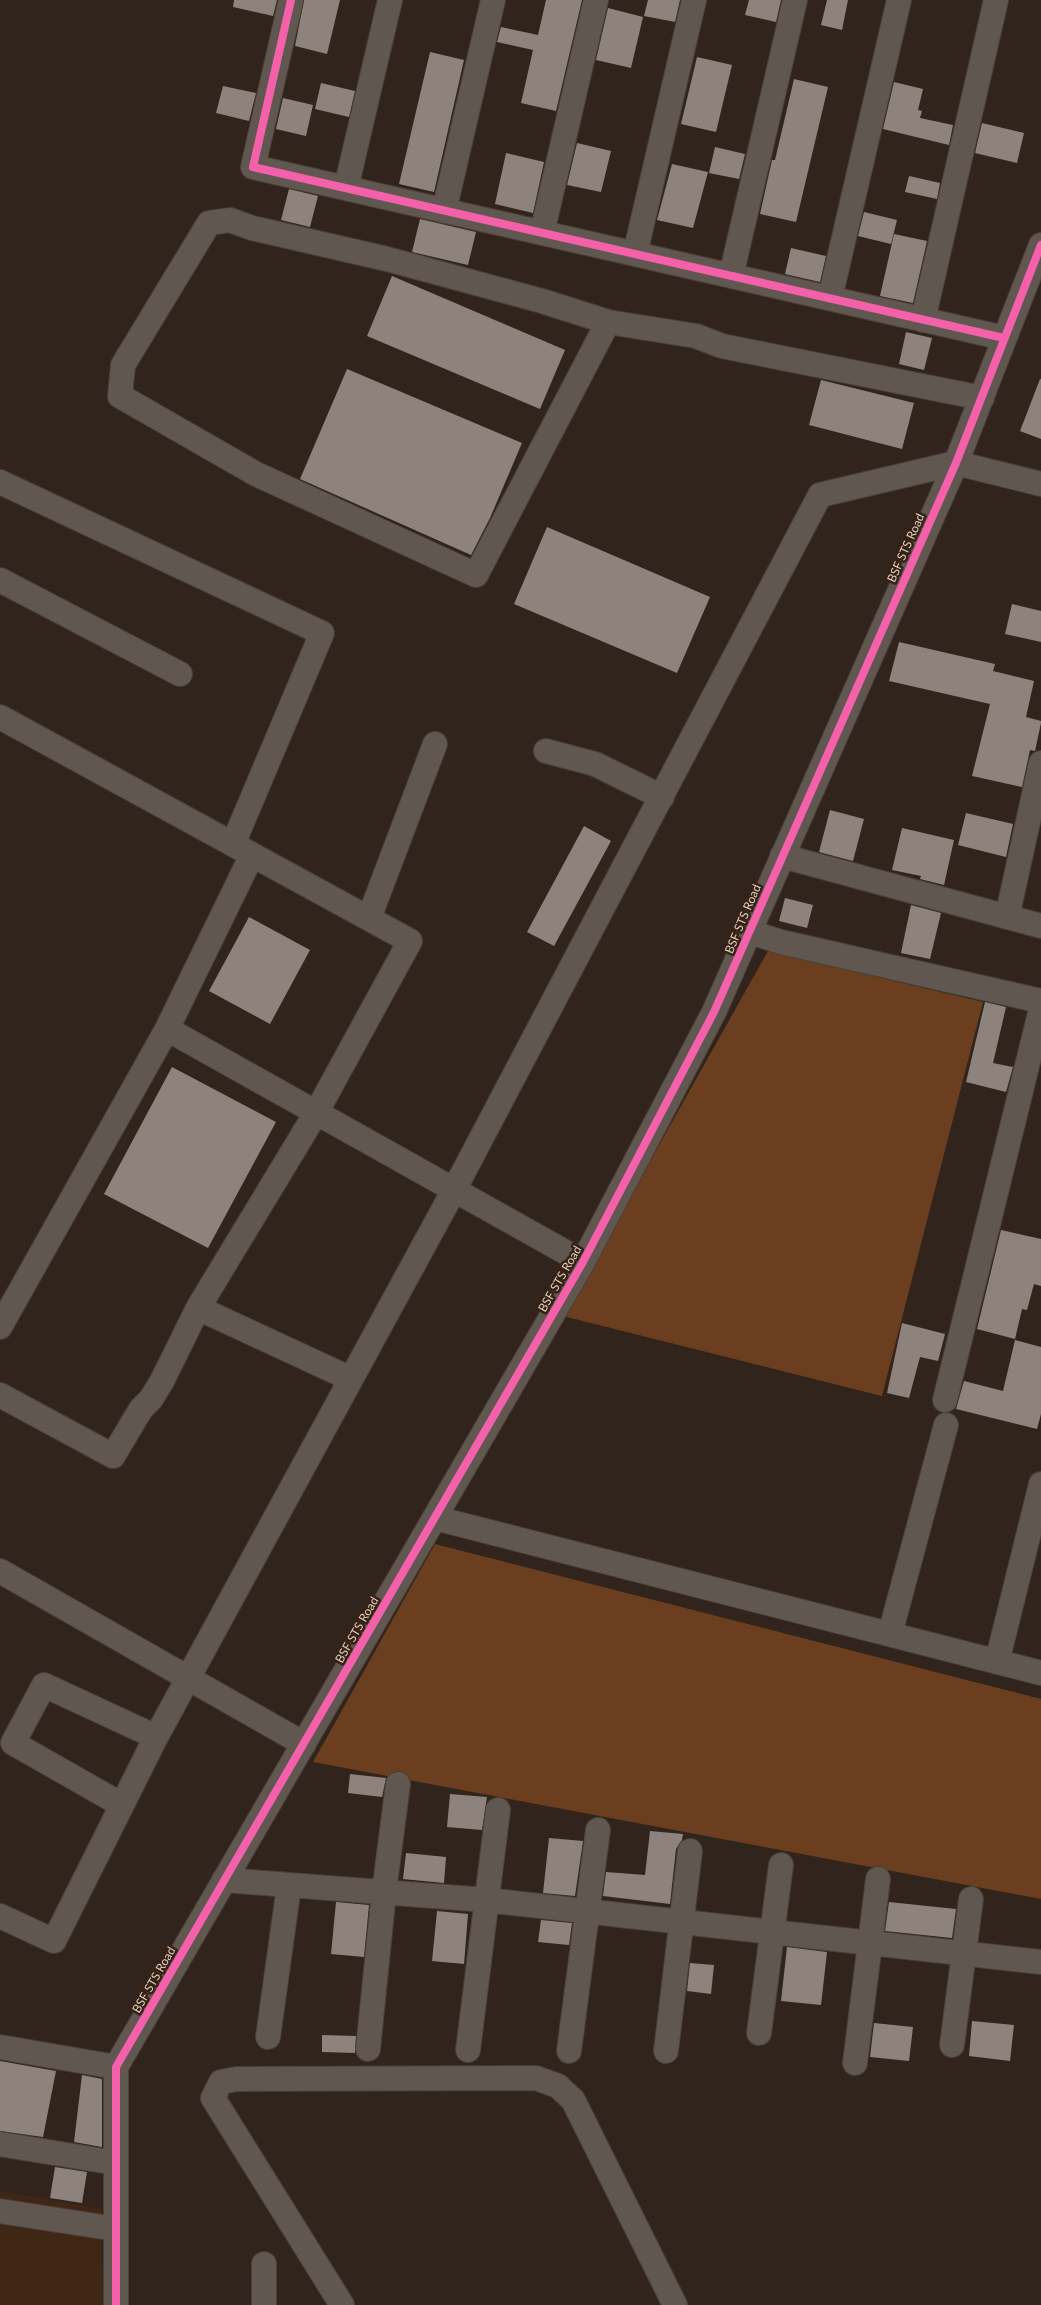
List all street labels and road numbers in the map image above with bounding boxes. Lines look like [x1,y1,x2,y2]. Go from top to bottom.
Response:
street label: BSF STS Road [884,511,928,585]
street label: BSF STS Road [722,882,764,956]
street label: BSF STS Road [535,1243,585,1315]
street label: BSF STS Road [332,1594,382,1666]
street label: BSF STS Road [129,1944,179,2016]

